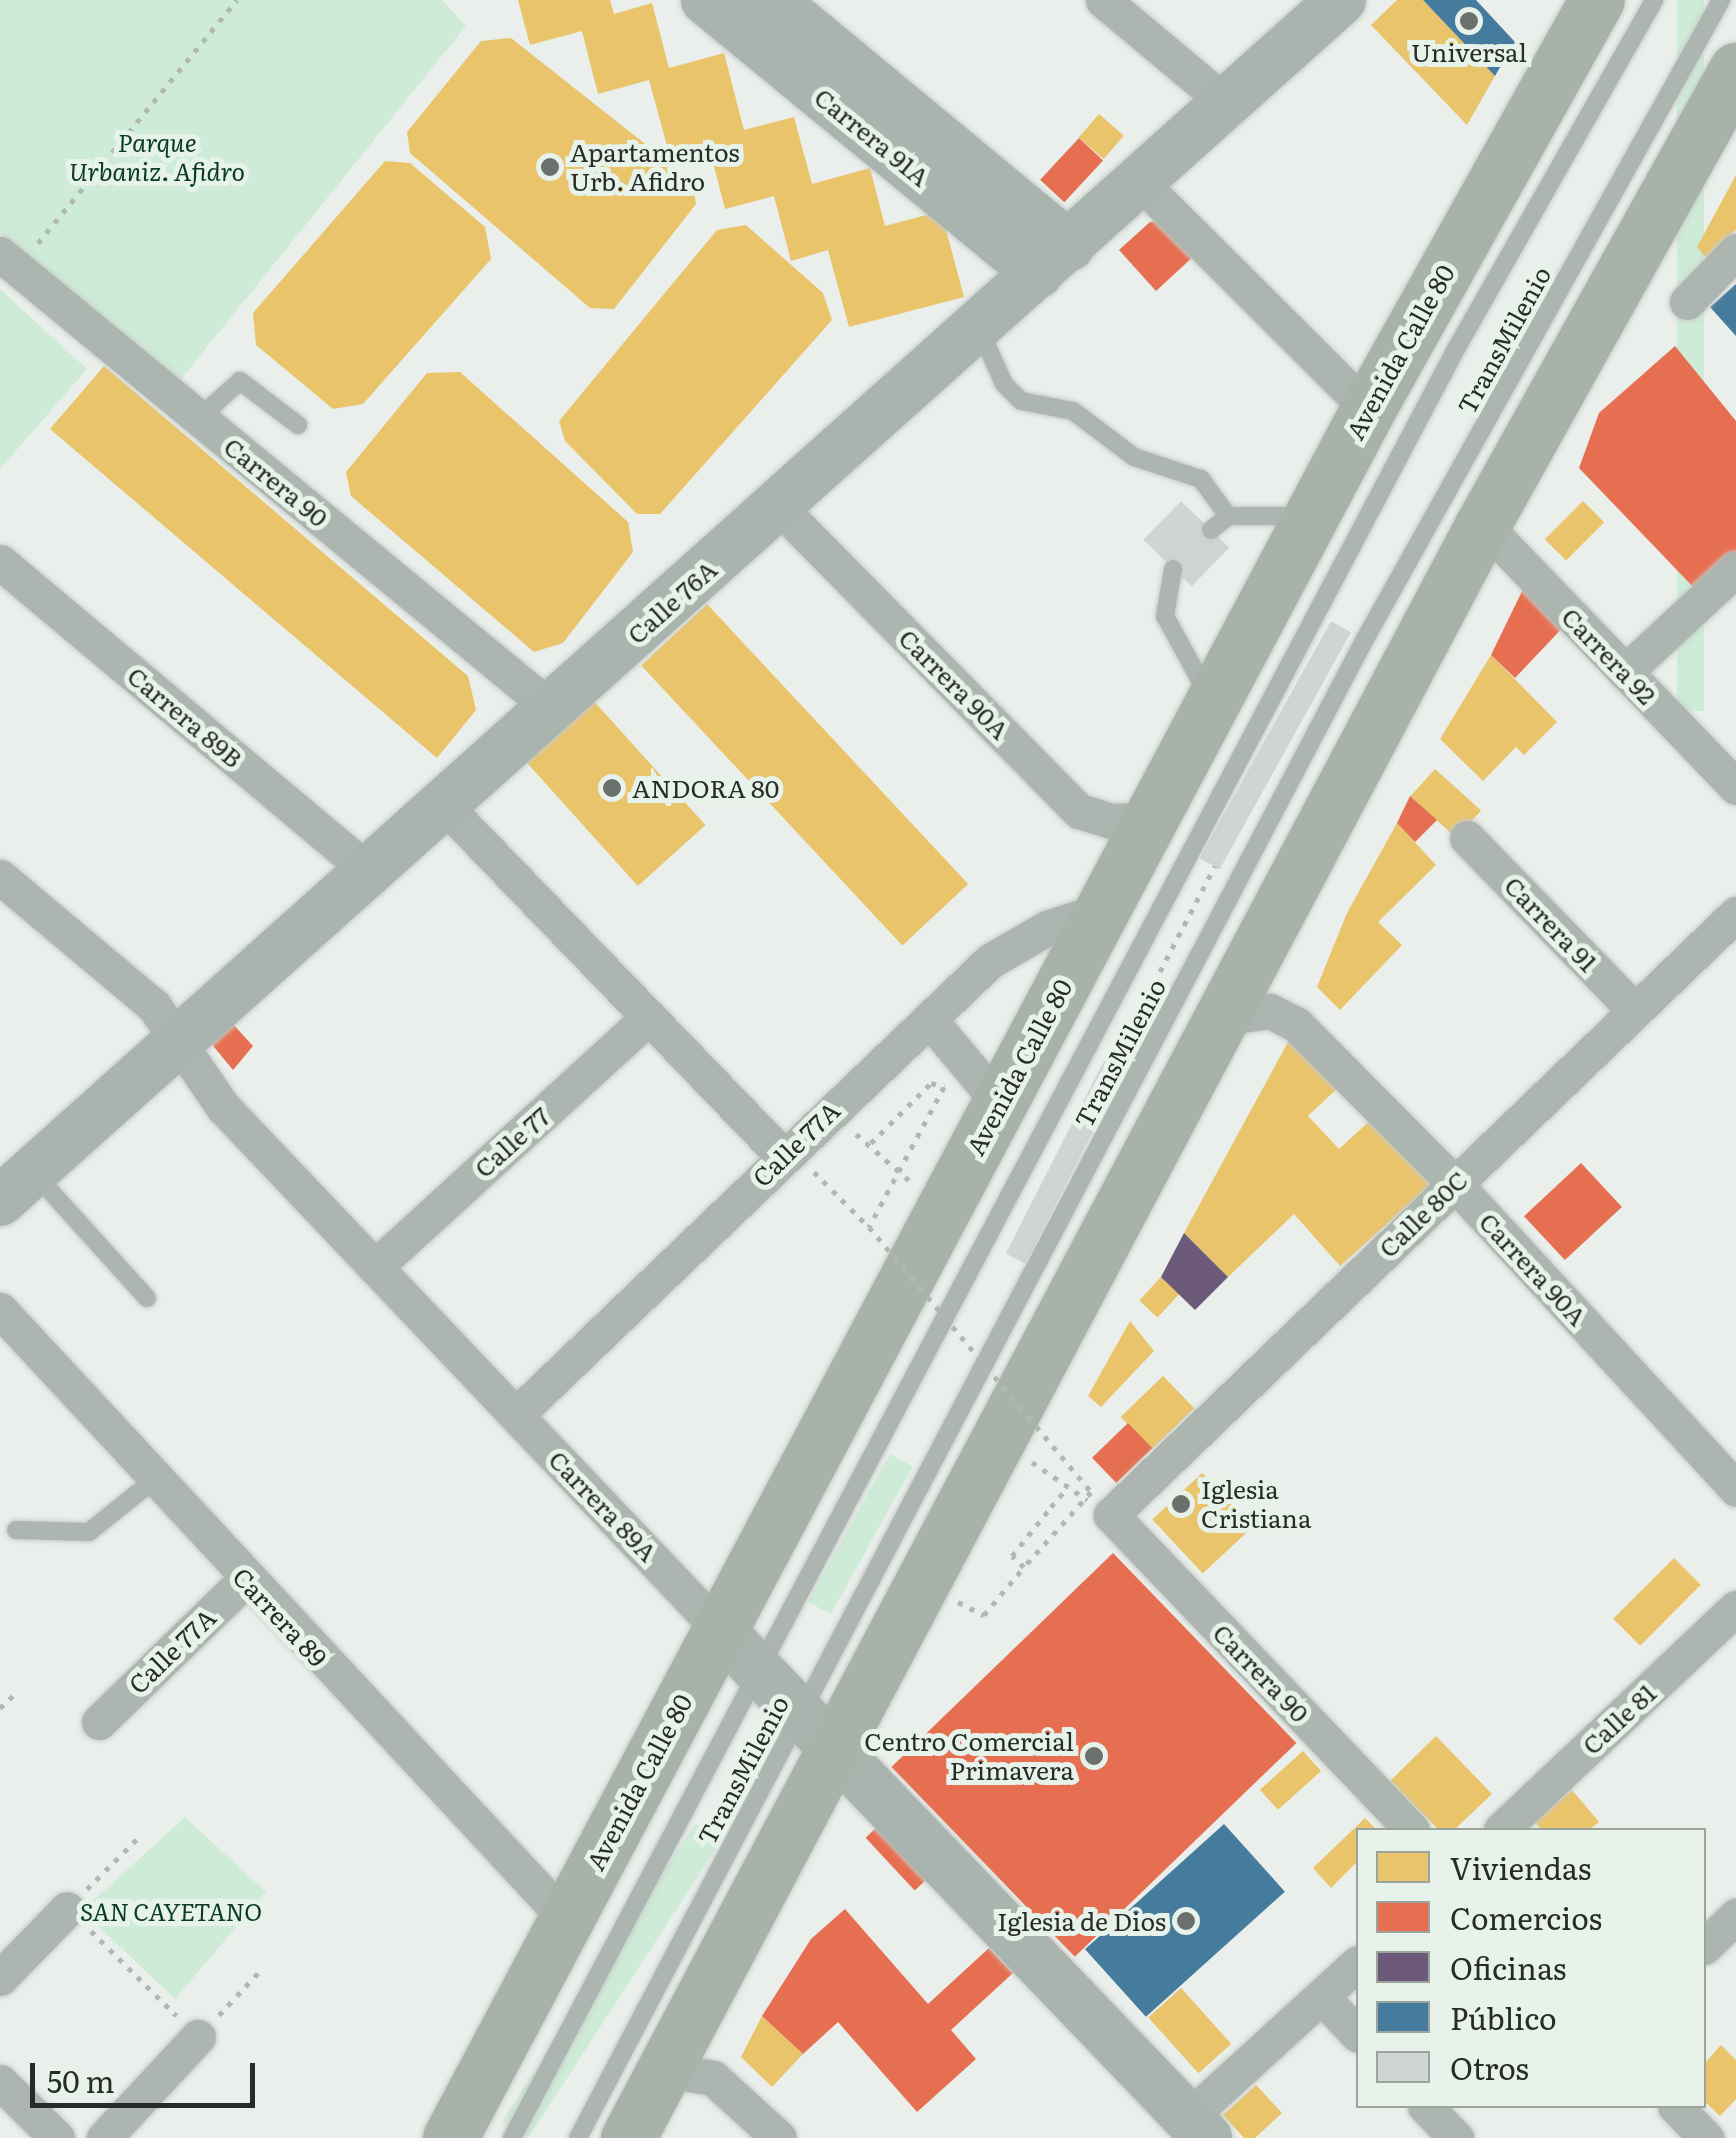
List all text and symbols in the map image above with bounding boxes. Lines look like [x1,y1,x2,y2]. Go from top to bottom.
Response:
marker: Universal [1458,10,1480,32]
place label: Universal [1411,37,1527,67]
street label: Carrera 91A [809,82,935,192]
park label: Parque Urbaniz. Afidro [69,128,245,187]
place label: Apartamentos Urb. Afidro [570,138,740,197]
marker: Apartamentos Urb. Afidro [539,156,561,178]
street label: Avenida Calle 80 [1340,259,1460,445]
street label: TransMilenio [1451,261,1557,419]
street label: Carrera 90 [218,431,334,533]
street label: Calle 76A [621,554,723,650]
street label: Carrera 92 [1556,602,1662,710]
street label: Carrera 90A [893,623,1015,745]
street label: Carrera 89B [122,660,248,774]
place label: ANDORA 80 [632,773,779,803]
marker: ANDORA 80 [601,777,623,799]
street label: Carrera 91 [1498,870,1604,978]
street label: Avenida Calle 80 [960,974,1078,1160]
street label: TransMilenio [1068,974,1172,1132]
street label: Calle 77A [746,1095,846,1193]
street label: Calle 77 [468,1101,556,1183]
street label: Calle 80C [1373,1165,1473,1263]
street label: Carrera 90A [1473,1207,1593,1331]
street label: Carrera 89A [543,1444,663,1568]
place label: Iglesia Cristiana [1201,1475,1311,1534]
marker: Iglesia Cristiana [1170,1493,1192,1515]
street label: Carrera 89 [227,1562,333,1672]
street label: Calle 77A [122,1602,222,1700]
street label: Carrera 90 [1207,1618,1315,1728]
street label: Calle 81 [1576,1678,1662,1760]
street label: Avenida Calle 80 [580,1689,698,1875]
street label: TransMilenio [691,1691,795,1849]
place label: Centro Comercial Primavera [864,1727,1074,1786]
marker: Centro Comercial Primavera [1083,1745,1105,1767]
legend [1356,1828,1706,2108]
text: Viviendas [1450,1845,1591,1889]
text: Comercios [1450,1895,1602,1939]
park label: SAN CAYETANO [80,1896,262,1926]
place label: Iglesia de Dios [997,1906,1166,1936]
marker: Iglesia de Dios [1175,1910,1197,1932]
text: Oficinas [1450,1945,1566,1989]
text: Público [1450,1995,1557,2039]
scale bar [35,2043,260,2105]
text: Otros [1450,2045,1529,2089]
text: 50 m [47,2058,115,2102]

